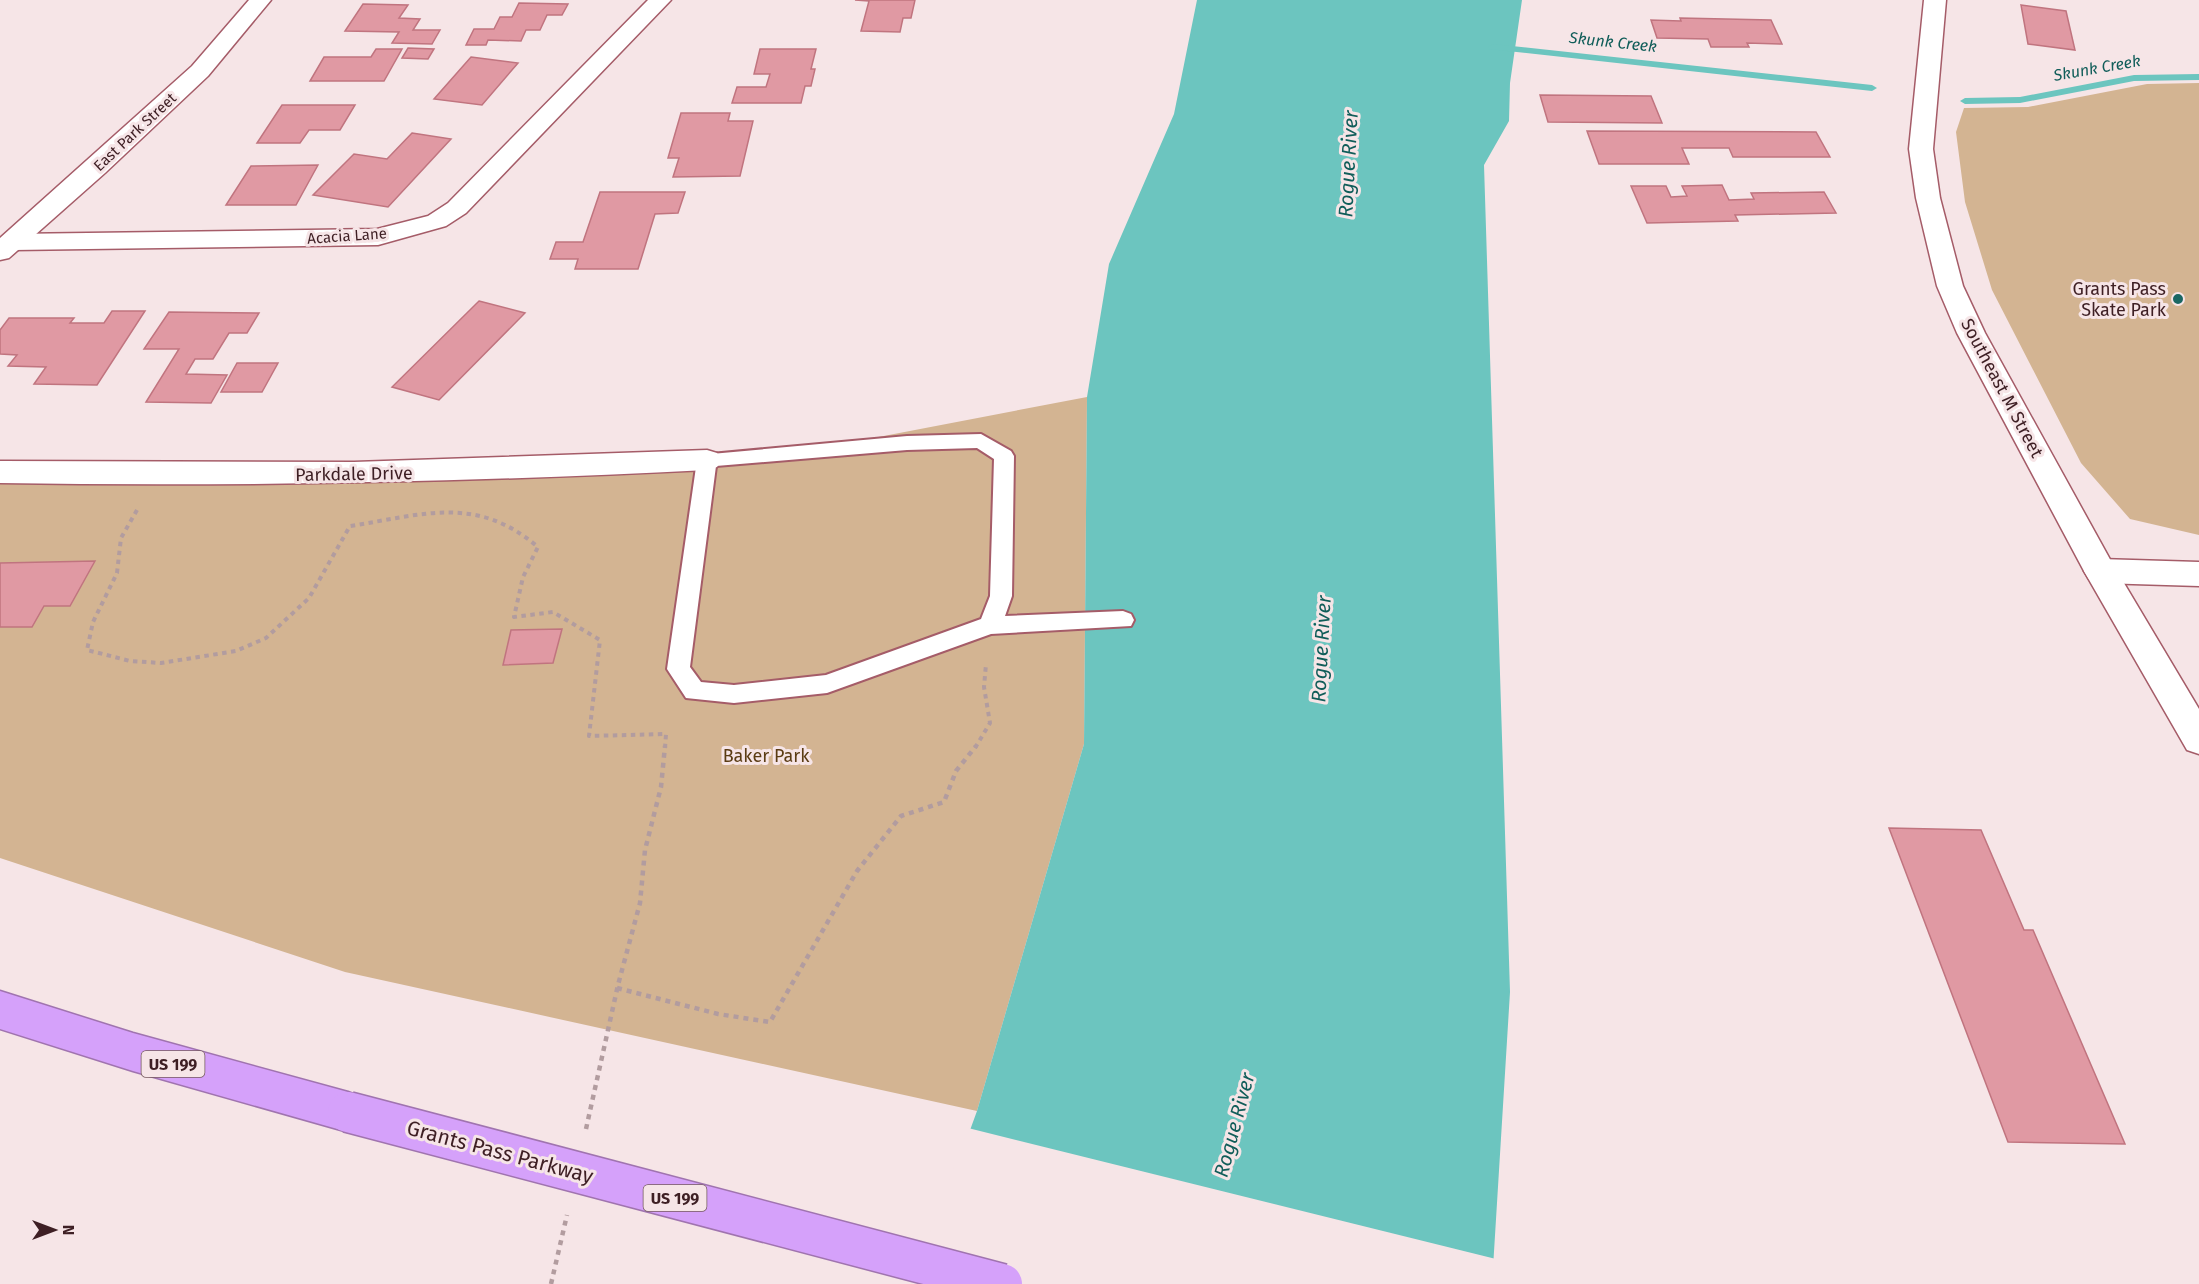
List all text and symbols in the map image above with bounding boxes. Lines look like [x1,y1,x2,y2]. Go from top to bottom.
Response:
water label: Skunk Creek [1567,28,1658,56]
water label: Skunk Creek [2051,51,2142,85]
street label: East Park Street [90,89,180,175]
water label: Rogue River [1333,109,1363,218]
street label: Acacia Lane [307,224,387,248]
place label: Grants Pass Skate Park [2073,278,2167,321]
marker: Grants Pass Skate Park [2171,292,2185,306]
street label: Southeast M Street [1956,315,2048,462]
street label: Parkdale Drive [295,462,413,486]
water label: Rogue River [1306,594,1336,703]
park label: Baker Park [723,745,810,767]
road number: US 199 [142,1051,204,1077]
water label: Rogue River [1209,1069,1260,1180]
street label: Grants Pass Parkway [404,1115,597,1190]
road number: US 199 [644,1185,706,1211]
north arrow [24,1200,84,1260]
text: N [59,1225,78,1235]

